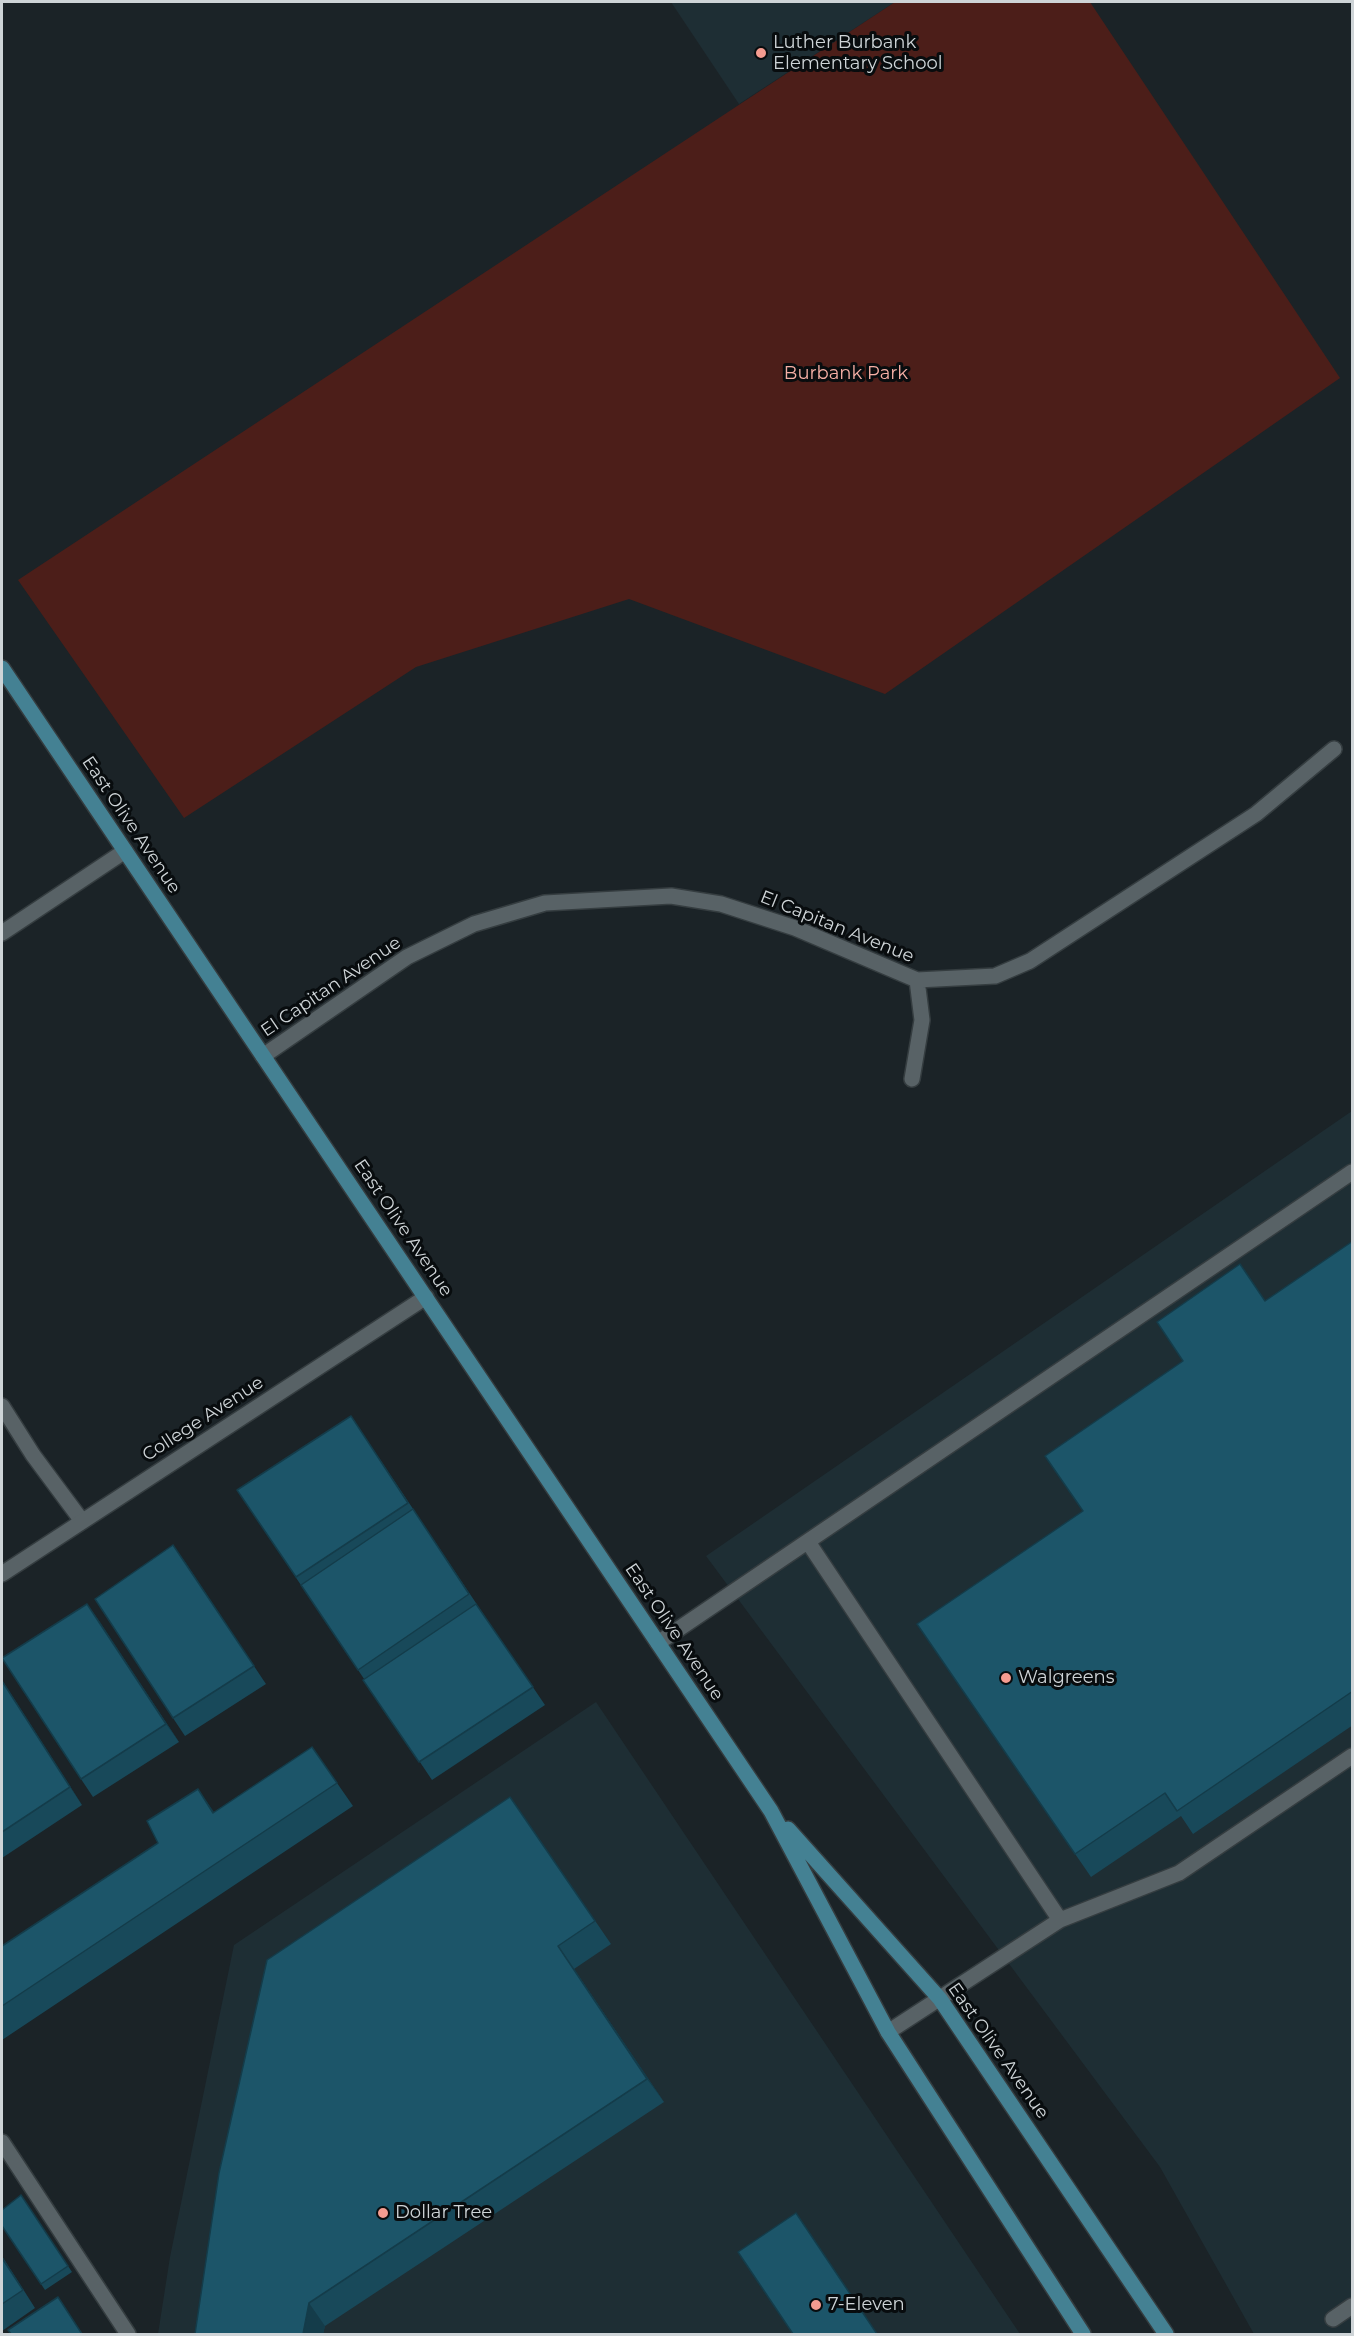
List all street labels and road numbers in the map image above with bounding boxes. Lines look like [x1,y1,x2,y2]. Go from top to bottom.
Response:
street label: East Olive Avenue [77,752,185,898]
street label: El Capitan Avenue [757,886,917,968]
street label: El Capitan Avenue [257,932,405,1042]
street label: East Olive Avenue [349,1155,457,1301]
street label: College Avenue [138,1372,268,1466]
street label: East Olive Avenue [620,1559,728,1705]
street label: East Olive Avenue [943,1979,1053,2123]

